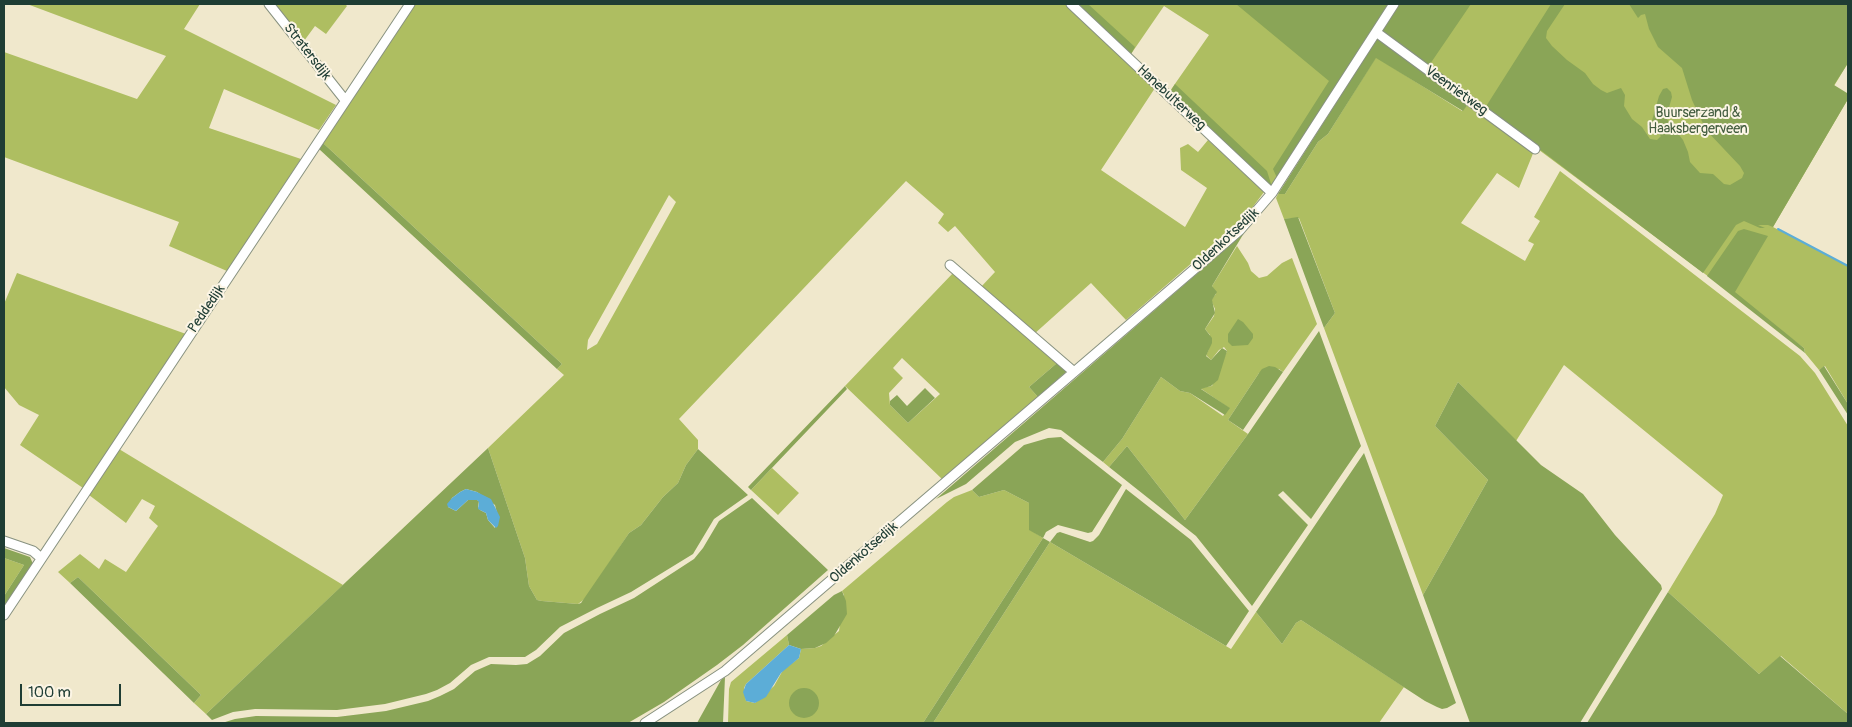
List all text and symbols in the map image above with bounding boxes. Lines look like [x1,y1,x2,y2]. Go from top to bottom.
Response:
street label: Stratersdijk [280,20,334,84]
street label: Hanebulterweg [1133,62,1209,134]
street label: Veenrietweg [1421,63,1491,119]
park label: Buurserzand & Haaksbergerveen [1648,105,1748,138]
street label: Oldenkotsedijk [1189,205,1263,275]
street label: Peddedijk [185,282,229,336]
street label: Oldenkotsedijk [826,519,902,587]
scale bar [22,674,124,706]
text: 100 m [28,683,71,702]

